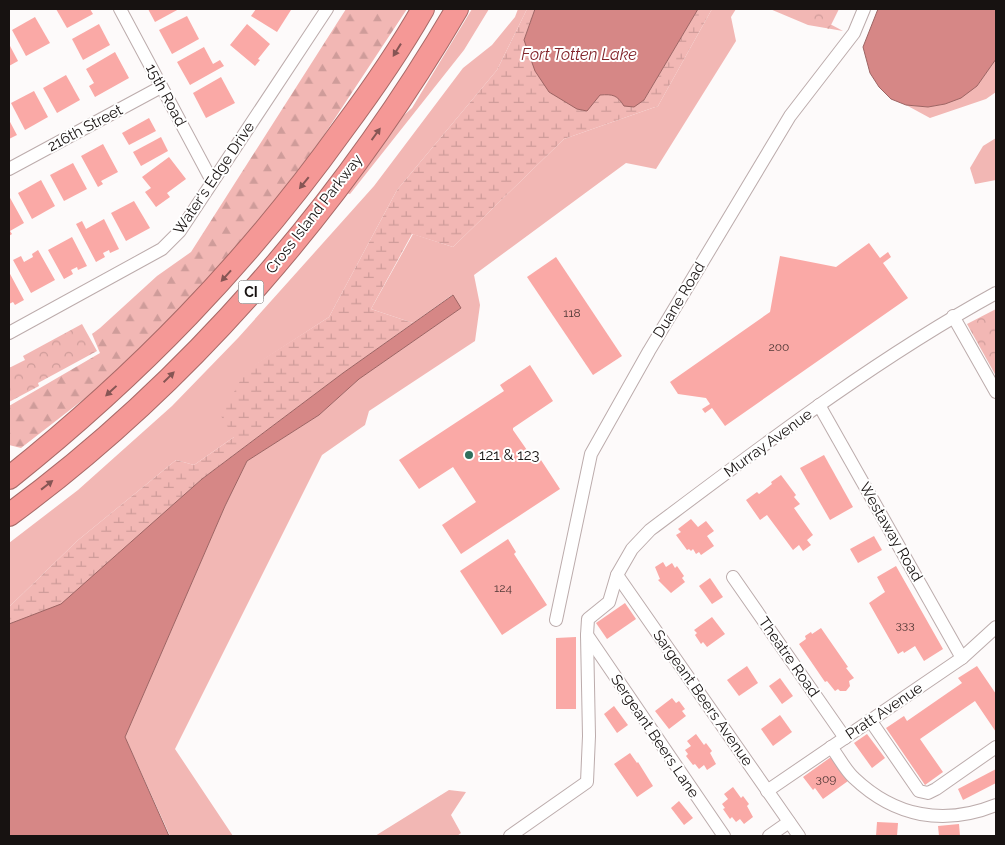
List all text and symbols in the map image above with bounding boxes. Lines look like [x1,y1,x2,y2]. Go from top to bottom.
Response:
one-way arrow [393,44,402,57]
water label: Fort Totten Lake [521,45,637,64]
street label: 15th Road [142,61,190,129]
street label: 216th Street [44,101,126,155]
street label: Water's Edge Drive [170,118,258,238]
one-way arrow [371,128,382,141]
street label: Cross Island Parkway [262,151,366,277]
one-way arrow [298,176,309,189]
street label: Duane Road [649,259,709,341]
one-way arrow [220,269,231,282]
road number: CI [238,280,264,304]
house number: 118 [563,306,581,320]
house number: 200 [769,340,789,354]
one-way arrow [163,371,175,383]
one-way arrow [106,385,118,397]
street label: Murray Avenue [721,405,816,481]
place label: 121 & 123 [479,446,540,464]
marker: 121 & 123 [463,449,475,461]
one-way arrow [40,479,53,490]
street label: Westaway Road [855,479,927,585]
house number: 124 [494,581,512,595]
street label: Theatre Road [755,614,823,700]
house number: 333 [895,618,915,632]
street label: Sargeant Beers Avenue [649,626,757,770]
street label: Sergeant Beers Lane [607,671,703,801]
street label: Pratt Avenue [842,679,926,743]
house number: 309 [816,772,836,786]

